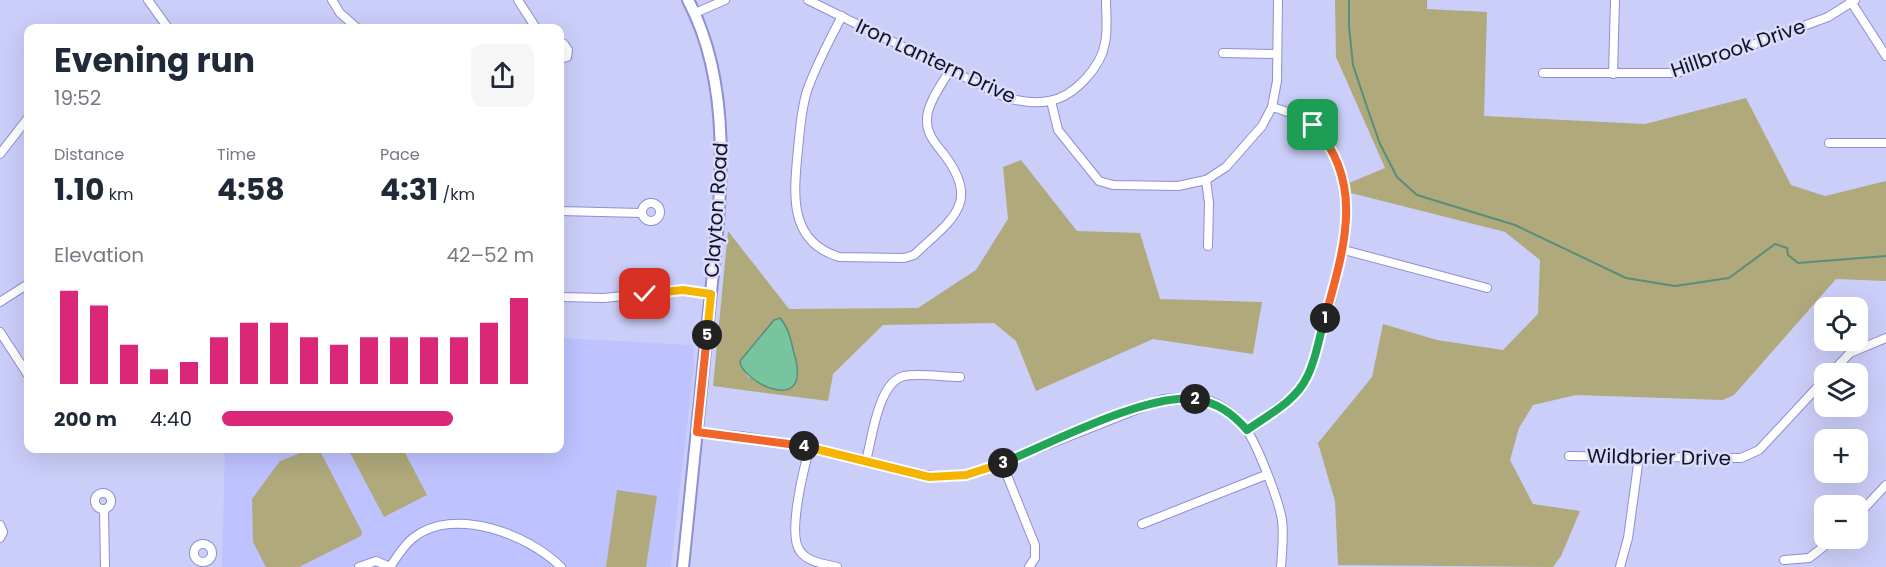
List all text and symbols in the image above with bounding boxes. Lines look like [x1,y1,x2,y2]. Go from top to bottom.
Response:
street label: Iron Lantern Drive [851,12,1021,110]
street label: Hillbrook Drive [1667,12,1809,84]
text: Evening run [54,37,255,84]
button: share [471,44,534,107]
text: 19:52 [54,84,101,112]
pin [1287,99,1338,150]
icon: arrive [1296,108,1329,141]
street label: Clayton Road [697,142,735,278]
text: Distance [54,143,124,166]
text: Time [217,143,256,166]
text: Pace [380,143,420,166]
text: 1.10 [54,168,105,211]
text: 4:58 [217,168,285,211]
text: 4:31 [380,168,438,211]
text: km [105,183,134,206]
text: /km [438,183,475,206]
text: Elevation [54,241,144,269]
text: 42–52 m [446,241,534,269]
pin [619,268,670,319]
icon: check [628,277,661,310]
map controls [1814,297,1868,549]
button: locate [1814,297,1868,351]
pin: 1 [1310,303,1340,333]
text: 1 [1322,306,1328,329]
pin: 5 [692,320,722,350]
text: 5 [702,323,712,346]
button: layers [1814,363,1868,417]
pin: 2 [1180,384,1210,414]
text: 2 [1190,387,1200,410]
text: 200 m [54,405,117,433]
text: 4:40 [150,405,192,433]
button: + [1814,429,1868,483]
pin: 4 [789,431,819,461]
text: 4 [799,434,809,457]
street label: Wildbrier Drive [1587,442,1731,472]
pin: 3 [988,448,1018,478]
text: 3 [998,451,1008,474]
button: − [1814,495,1868,549]

